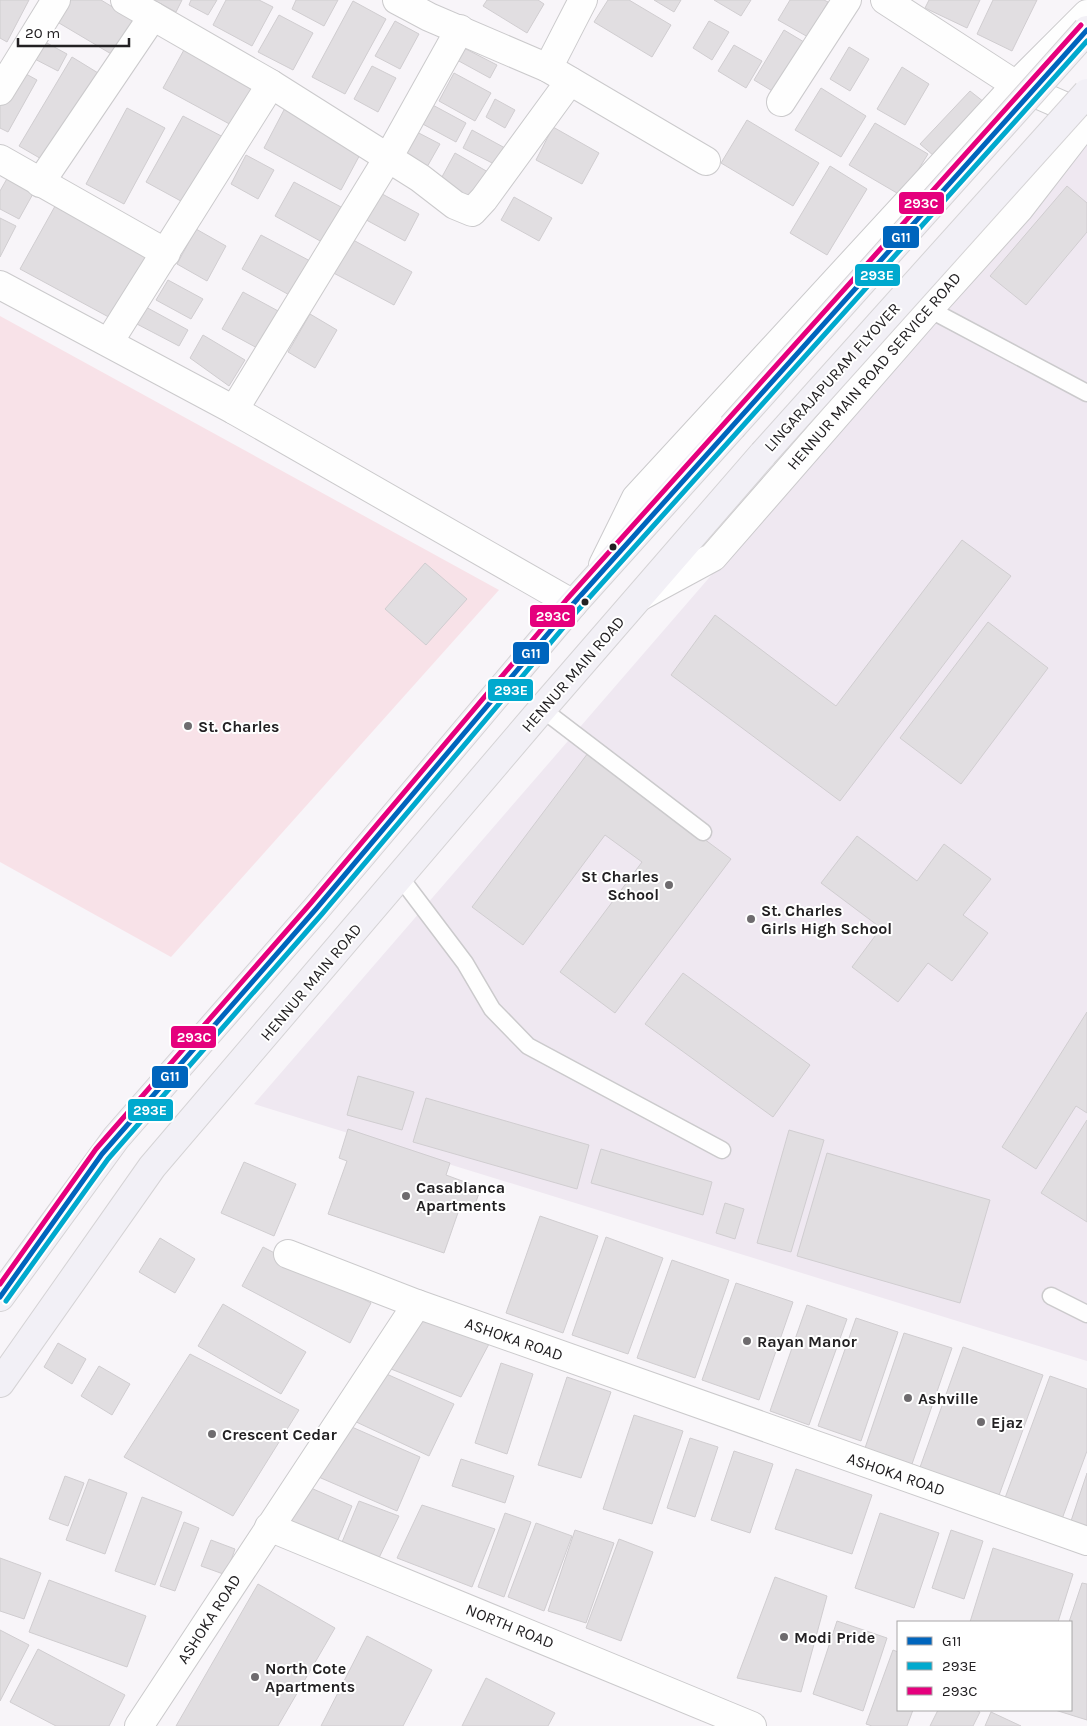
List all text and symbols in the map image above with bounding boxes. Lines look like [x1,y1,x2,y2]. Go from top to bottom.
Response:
scale bar [18,15,129,47]
text: 20 m [25,24,60,42]
line badge: 293C [898,191,945,215]
text: 293C [904,195,938,212]
line badge: G11 [882,225,920,249]
text: G11 [891,229,911,246]
line badge: 293E [854,263,901,287]
text: 293E [860,267,894,284]
street label: HENNUR MAIN ROAD SERVICE ROAD [783,268,965,474]
street label: LINGARAJAPURAM FLYOVER [760,299,904,455]
unlabelled marker [608,542,618,552]
unlabelled marker [580,597,590,607]
line badge: 293C [529,604,576,628]
text: 293C [536,608,570,625]
street label: HENNUR MAIN ROAD [517,612,629,736]
line badge: G11 [512,641,550,665]
text: G11 [521,645,541,662]
line badge: 293E [487,678,534,702]
text: 293E [494,682,528,699]
place label: St. Charles [198,717,280,736]
marker: St. Charles [182,720,194,732]
place label: St Charles School [581,867,659,904]
marker: St Charles School [663,879,675,891]
place label: St. Charles Girls High School [761,901,892,938]
marker: St. Charles Girls High School [745,913,757,925]
street label: HENNUR MAIN ROAD [256,919,366,1045]
line badge: 293C [170,1025,217,1049]
text: 293C [177,1029,211,1046]
line badge: G11 [151,1065,189,1089]
text: G11 [160,1068,180,1085]
line badge: 293E [127,1098,174,1122]
text: 293E [133,1102,167,1119]
place label: Casablanca Apartments [416,1178,506,1215]
marker: Casablanca Apartments [400,1190,412,1202]
street label: ASHOKA ROAD [462,1313,566,1365]
place label: Rayan Manor [757,1332,857,1351]
marker: Rayan Manor [741,1335,753,1347]
place label: Ashville [918,1389,978,1408]
marker: Ashville [902,1392,914,1404]
place label: Ejaz [991,1413,1023,1432]
marker: Ejaz [975,1416,987,1428]
place label: Crescent Cedar [222,1425,337,1444]
marker: Crescent Cedar [206,1428,218,1440]
street label: ASHOKA ROAD [844,1448,948,1500]
street label: ASHOKA ROAD [173,1571,245,1667]
street label: NORTH ROAD [463,1600,557,1652]
legend [897,1621,1072,1711]
place label: Modi Pride [794,1628,875,1647]
marker: Modi Pride [778,1631,790,1643]
text: G11 [942,1632,962,1650]
text: 293E [942,1657,977,1675]
place label: North Cote Apartments [265,1659,355,1696]
marker: North Cote Apartments [249,1671,261,1683]
text: 293C [942,1682,977,1700]

